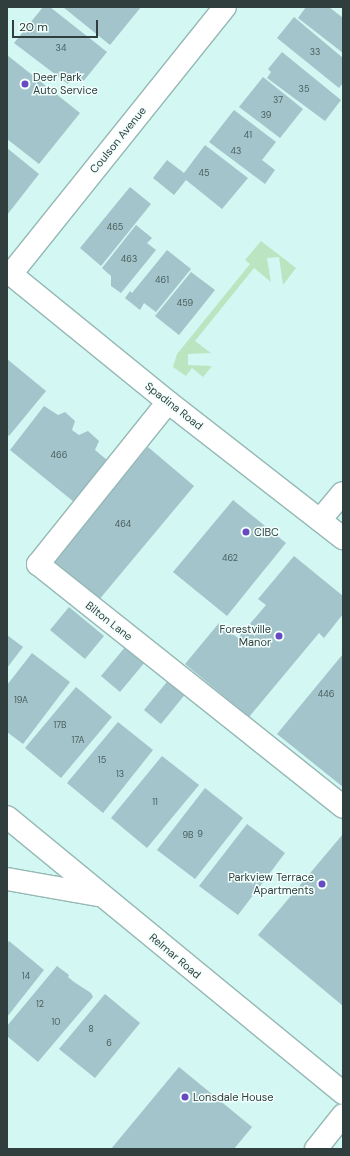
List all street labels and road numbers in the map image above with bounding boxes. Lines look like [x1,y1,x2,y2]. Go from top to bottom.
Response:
street label: Coulson Avenue [87,104,149,176]
street label: Spadina Road [143,379,205,433]
street label: Bilton Lane [83,599,135,643]
street label: Relmar Road [147,931,203,981]

